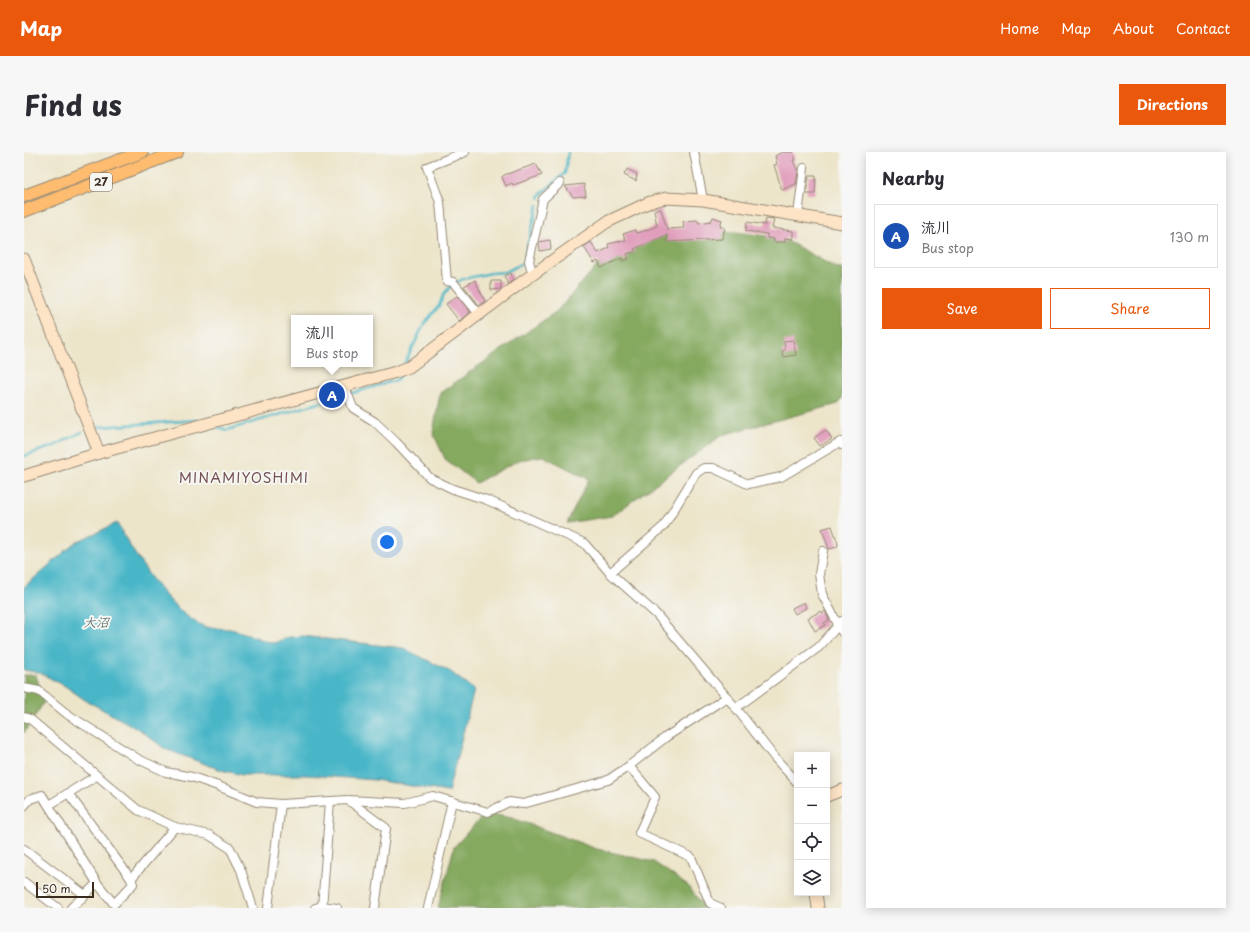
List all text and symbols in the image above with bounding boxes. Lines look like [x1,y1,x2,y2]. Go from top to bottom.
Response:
text: Map [20,14,62,42]
text: Home [1000,18,1039,39]
text: Map [1061,18,1091,39]
text: About [1113,18,1154,39]
text: Contact [1176,18,1230,39]
text: Find us [24,83,122,126]
button: Directions [1119,84,1226,125]
text: Nearby [882,165,944,191]
road number: 27 [90,173,112,191]
text: 流川 [921,215,951,238]
text: A [891,227,901,246]
text: 130 m [1170,227,1209,246]
text: Bus stop [921,238,974,257]
button: Save [882,288,1042,329]
button: Share [1050,288,1210,329]
popup [291,315,373,367]
text: 流川 [306,320,336,343]
text: Bus stop [306,343,358,362]
pin: A [319,380,345,410]
district label: MINAMIYOSHIMI [179,467,309,488]
your location [377,532,397,552]
water label: 大沼 [83,612,110,631]
map controls [794,752,830,896]
button: + [794,752,830,788]
button: − [794,788,830,824]
button: locate [794,824,830,860]
button: layers [794,860,830,896]
scale bar [36,880,94,899]
text: 50 m [42,880,71,897]

